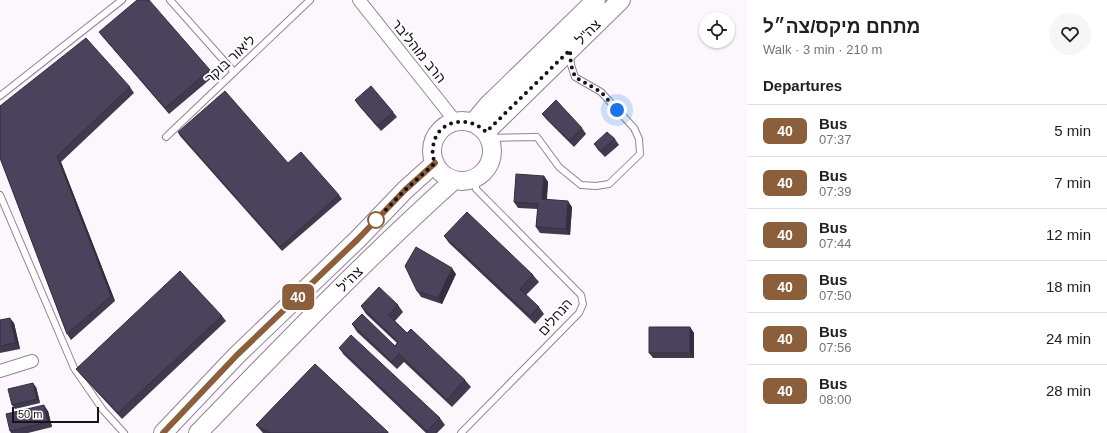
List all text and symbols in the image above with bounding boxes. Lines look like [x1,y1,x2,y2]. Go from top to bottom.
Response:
map controls [699,12,735,48]
button: locate [699,12,735,48]
button: heart [1049,13,1091,55]
street label: הרב מוהליבר [389,16,449,86]
street label: צה"ל [572,16,604,48]
text: מתחם מיקס/צה״ל [763,16,920,37]
street label: ליאור בוקר [202,32,258,86]
text: Walk · 3 min · 210 m [763,42,882,57]
text: Departures [763,77,842,94]
your location [607,100,627,120]
text: Bus [819,115,847,132]
text: 5 min [1054,122,1091,139]
text: 40 [777,123,793,139]
text: 07:37 [819,132,852,147]
text: Bus [819,167,847,184]
text: 7 min [1054,174,1091,191]
text: 40 [777,175,793,191]
text: 07:39 [819,184,852,199]
unlabelled marker [367,211,385,229]
text: Bus [819,219,847,236]
text: 12 min [1046,226,1091,243]
text: 40 [777,227,793,243]
text: 07:44 [819,236,852,251]
street label: צה"ל [334,263,366,295]
text: Bus [819,271,847,288]
text: 18 min [1046,278,1091,295]
text: 40 [777,279,793,295]
line badge: 40 [280,284,316,310]
text: 07:50 [819,288,852,303]
text: 40 [290,289,306,305]
street label: הנחלים [535,295,575,339]
text: Bus [819,323,847,340]
text: 24 min [1046,330,1091,347]
text: 40 [777,331,793,347]
text: 07:56 [819,340,852,355]
text: Bus [819,375,847,392]
text: 28 min [1046,382,1091,399]
text: 40 [777,383,793,399]
text: 08:00 [819,392,852,407]
scale bar [12,405,99,424]
text: 50 m [18,408,42,420]

